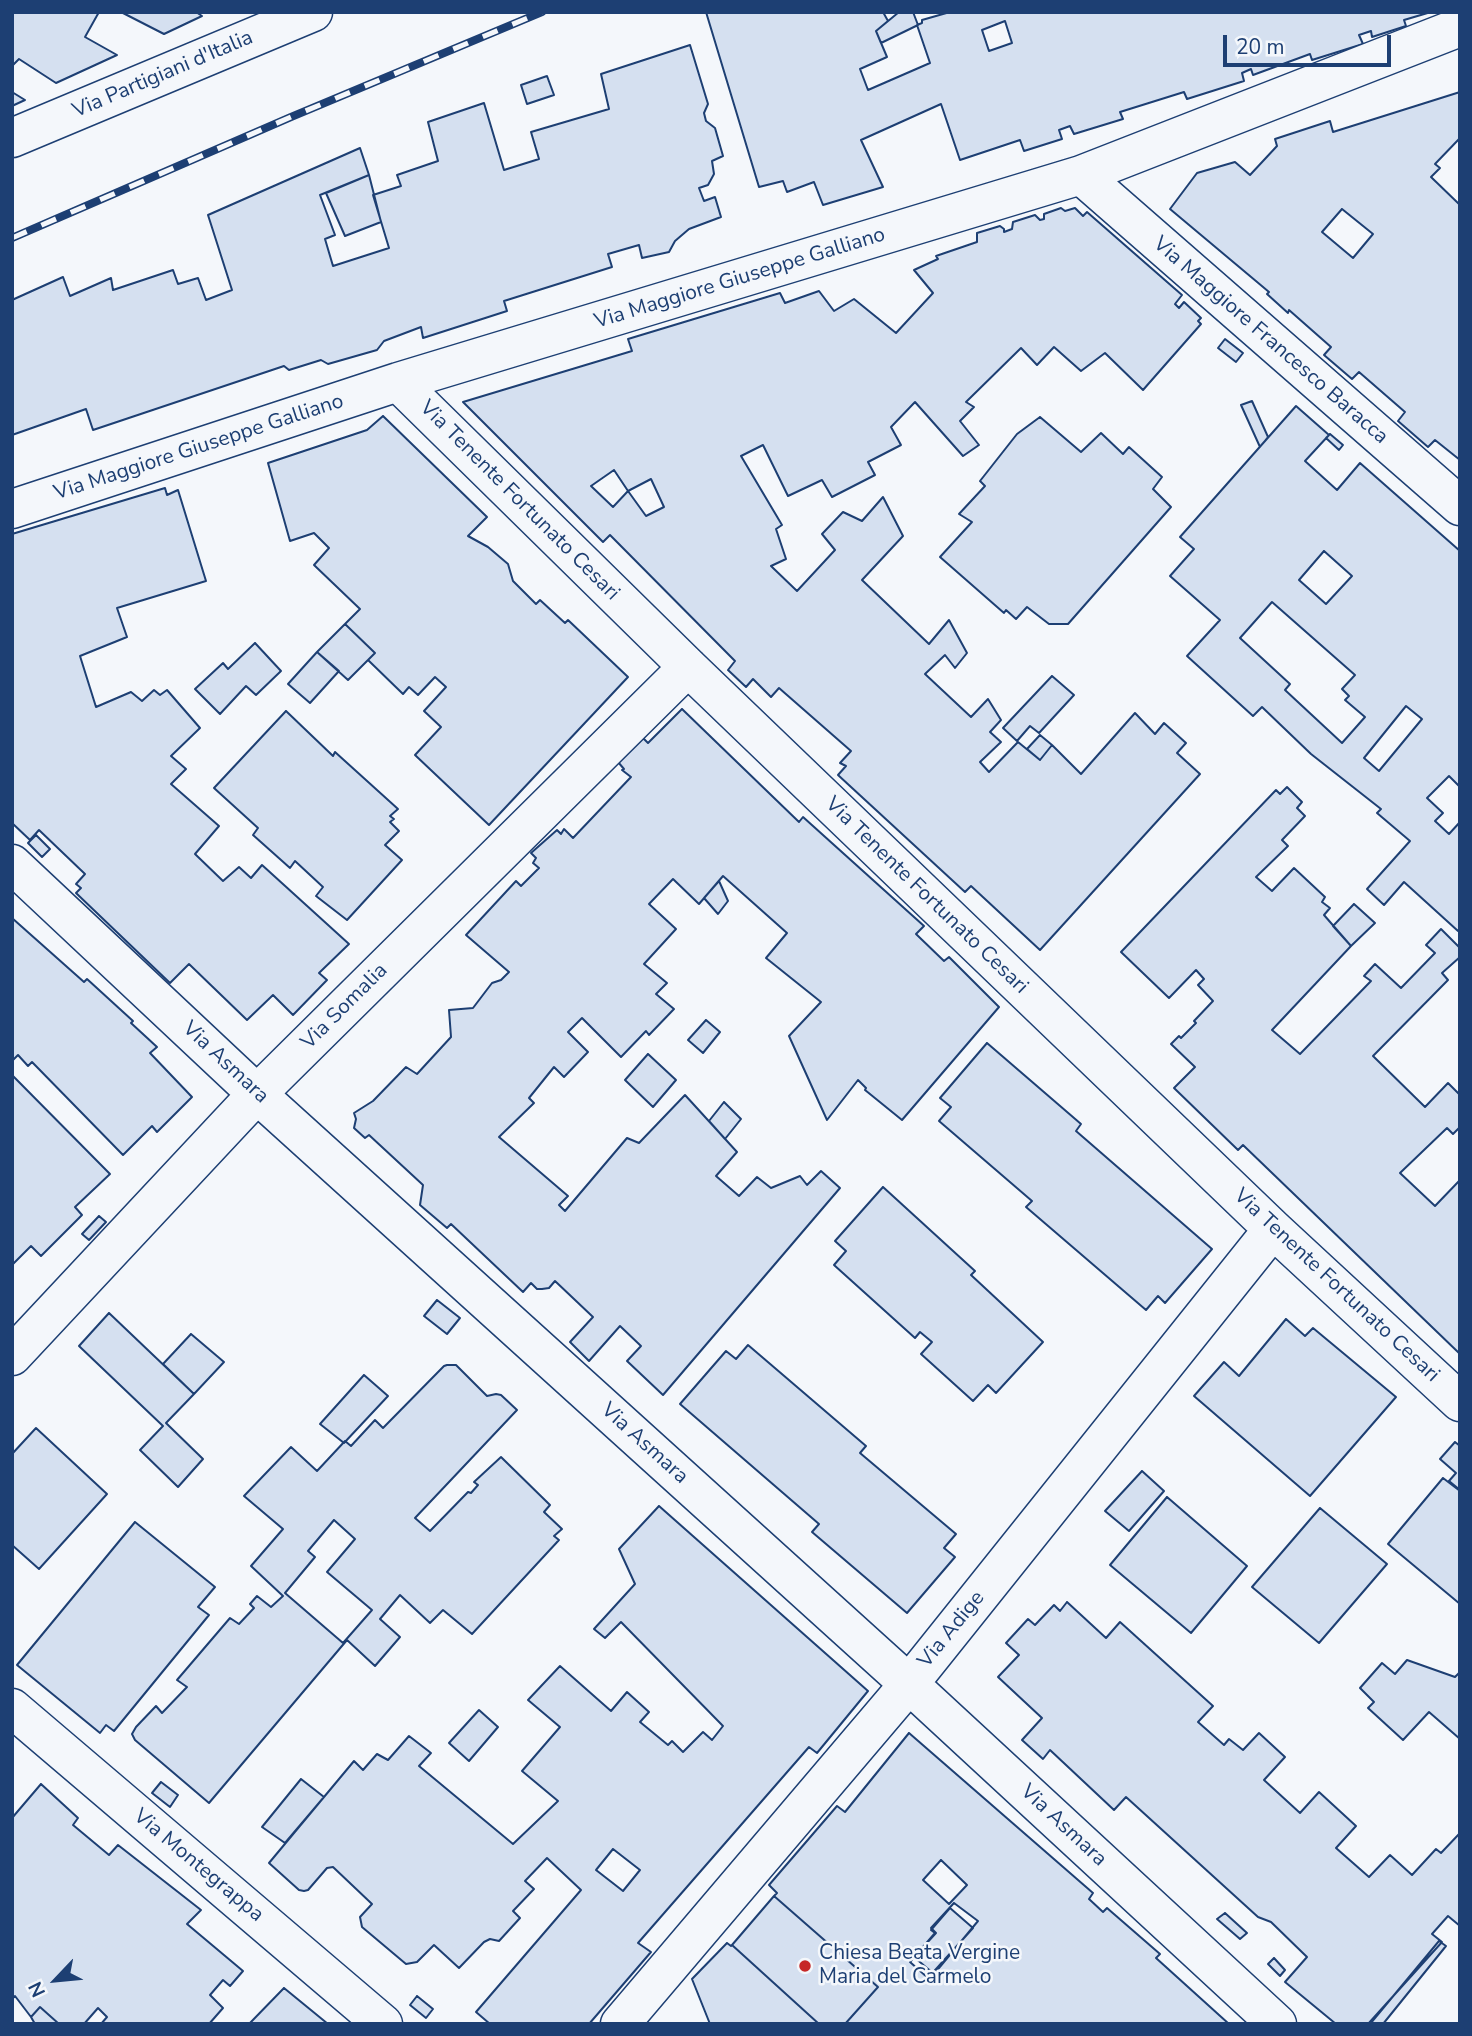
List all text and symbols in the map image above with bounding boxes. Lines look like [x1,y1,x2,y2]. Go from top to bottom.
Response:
scale bar [1227,21,1395,65]
street label: Via Partigiani d'Italia [69,26,257,124]
text: 20 m [1236,33,1285,61]
street label: Via Maggiore Giuseppe Galliano [592,223,888,335]
street label: Via Maggiore Francesco Baracca [1147,232,1393,450]
street label: Via Maggiore Giuseppe Galliano [51,389,347,507]
street label: Via Tenente Fortunato Cesari [414,396,624,606]
street label: Via Tenente Fortunato Cesari [819,792,1033,1000]
street label: Via Somalia [297,959,393,1055]
street label: Via Asmara [177,1017,273,1109]
street label: Via Tenente Fortunato Cesari [1228,1184,1444,1388]
street label: Via Asmara [595,1398,693,1490]
street label: Via Adige [913,1586,991,1674]
street label: Via Asmara [1015,1780,1111,1872]
street label: Via Montegrappa [128,1804,268,1928]
place label: Chiesa Beata Vergine Maria del Carmelo [819,1941,1020,1991]
north arrow [21,1945,91,2015]
marker: Chiesa Beata Vergine Maria del Carmelo [797,1958,813,1974]
text: N [22,1977,52,2001]

